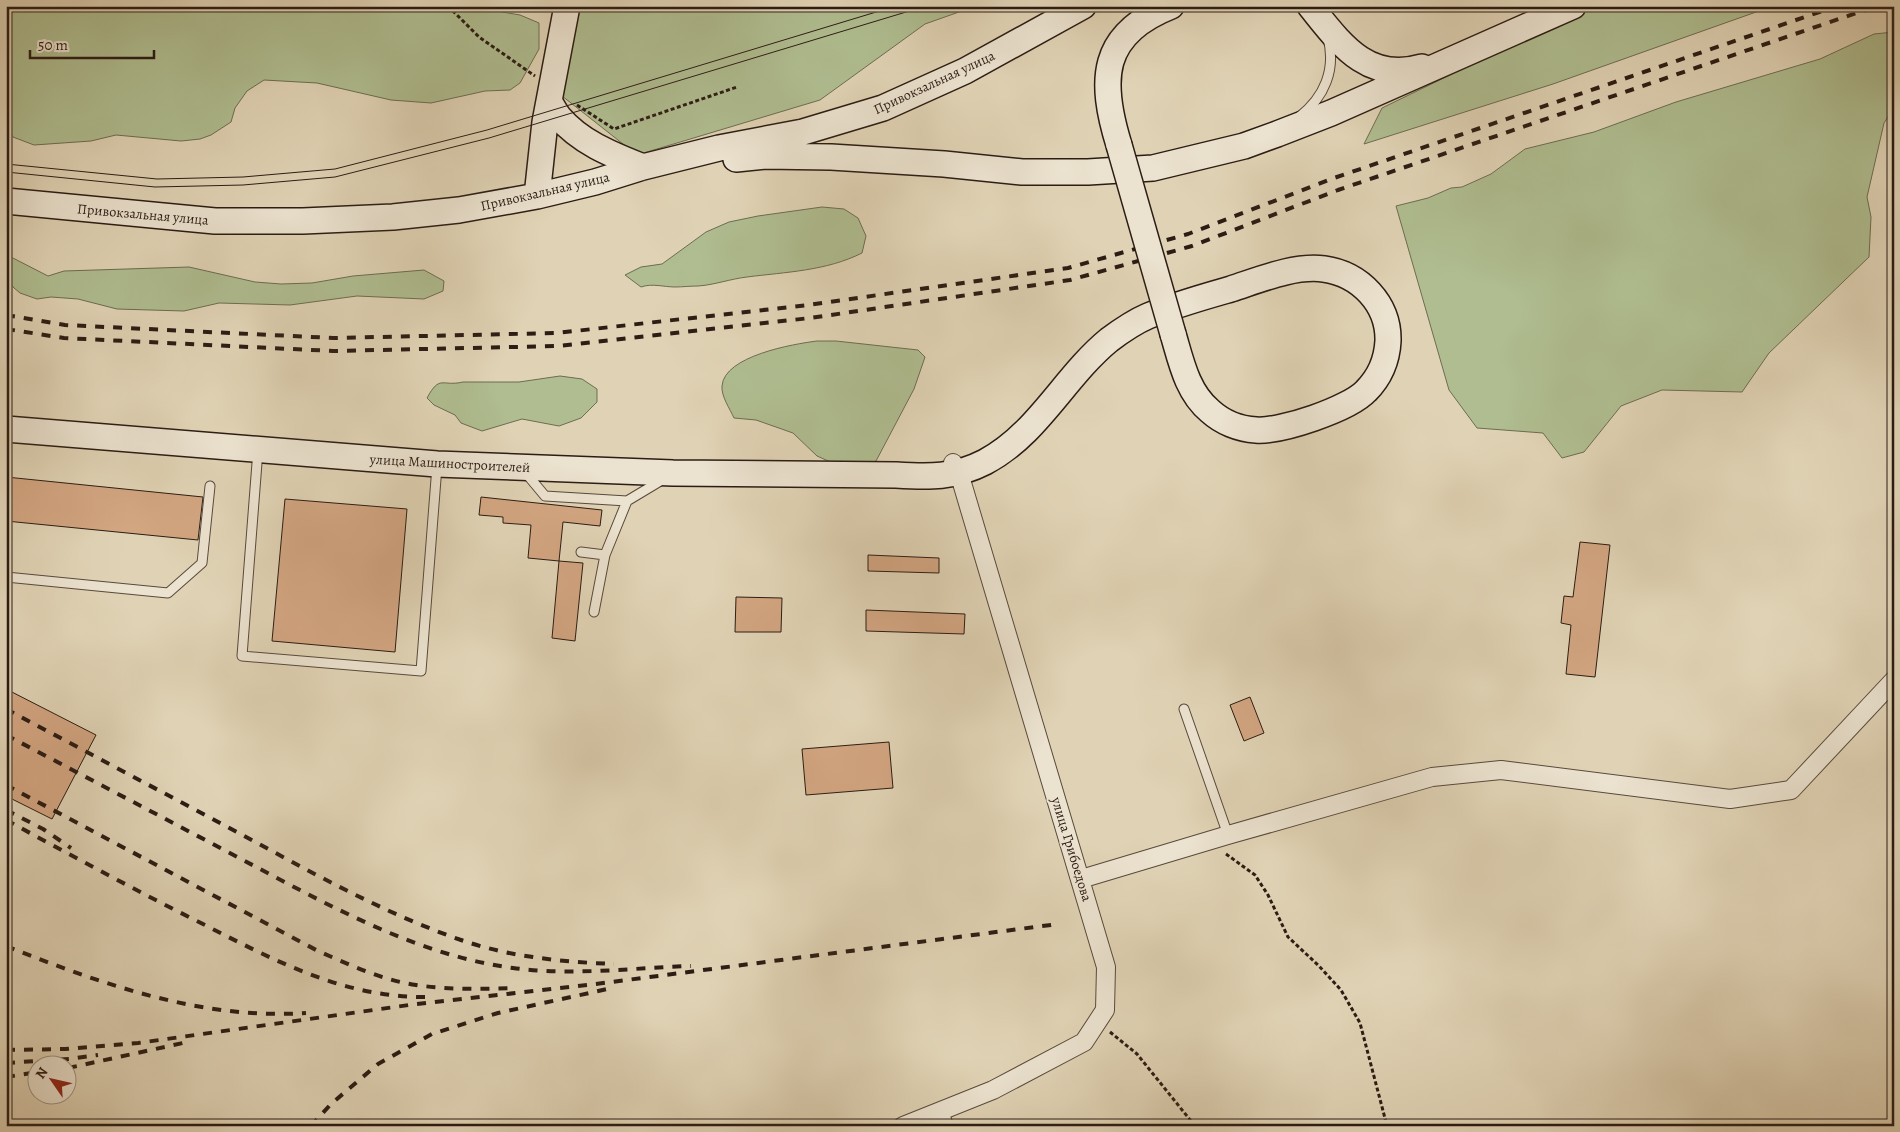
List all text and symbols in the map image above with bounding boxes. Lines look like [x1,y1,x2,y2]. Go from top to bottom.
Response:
scale bar [30,28,154,60]
text: 50 m [38,35,68,55]
street label: Привокзальная улица [870,46,999,119]
street label: Привокзальная улица [479,167,612,216]
street label: Привокзальная улица [76,199,210,230]
street label: улица Машиностроителей [368,450,531,477]
street label: улица Грибоедова [1046,794,1097,904]
north arrow [28,1054,78,1104]
text: N [31,1063,52,1083]

